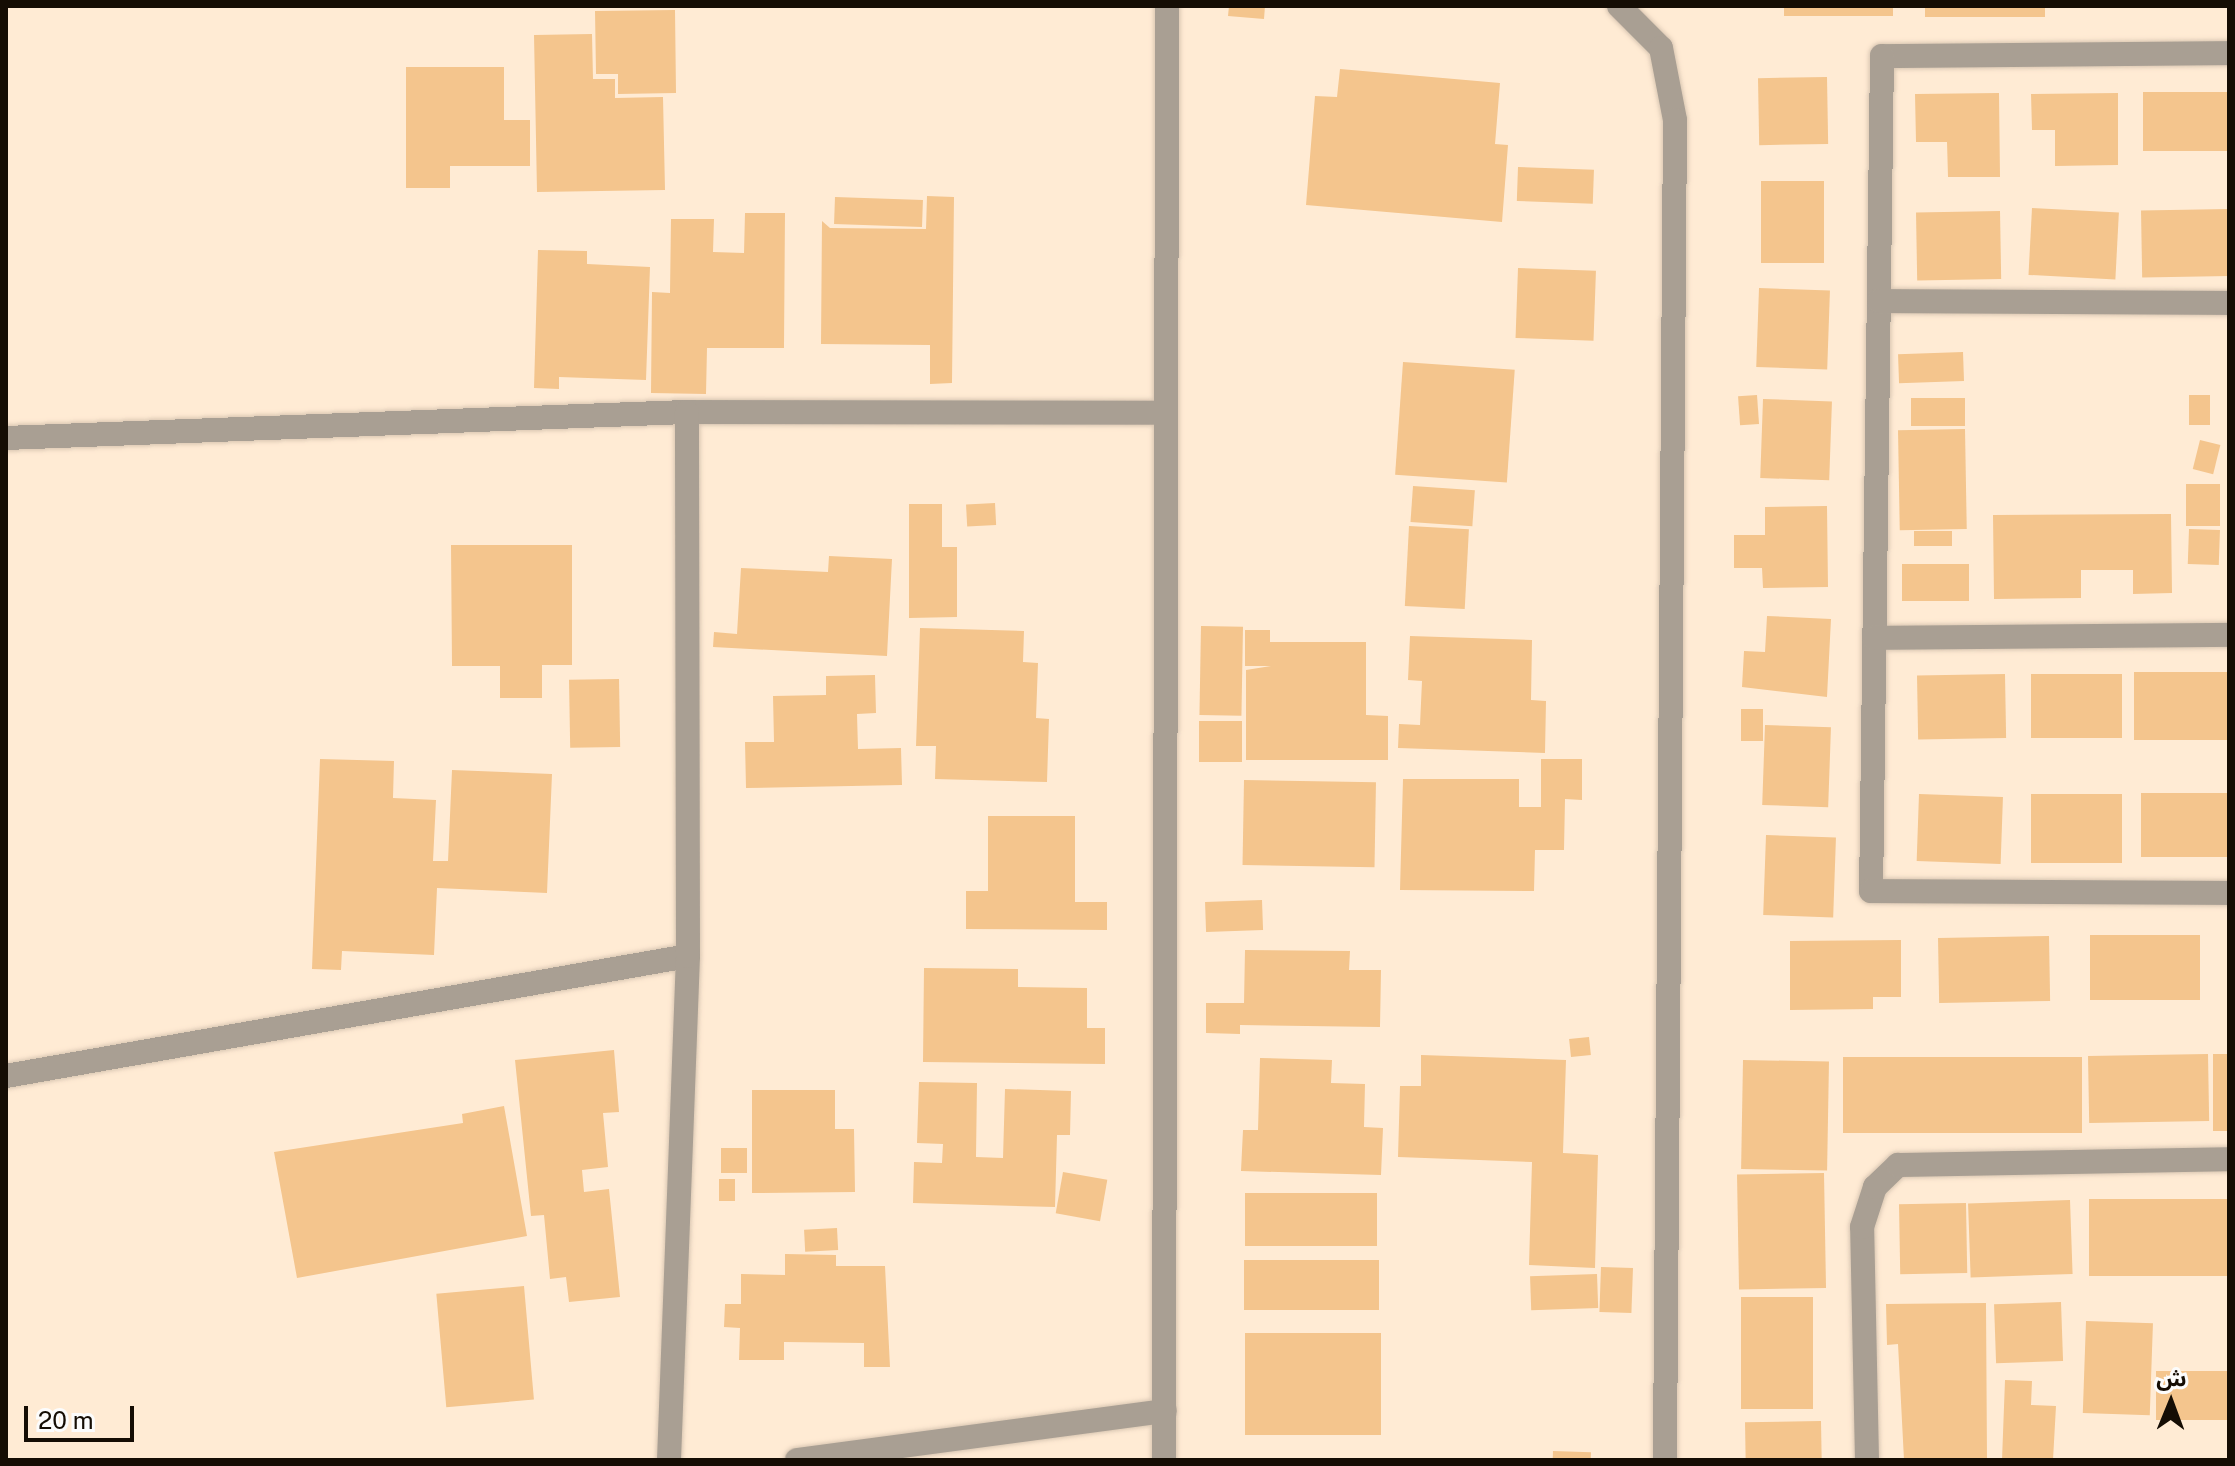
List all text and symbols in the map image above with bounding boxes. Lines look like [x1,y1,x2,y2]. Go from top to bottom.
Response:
north arrow [2131,1362,2211,1442]
text: ش [2156,1365,2187,1391]
scale bar [28,1390,138,1440]
text: 20 m [38,1406,94,1434]

